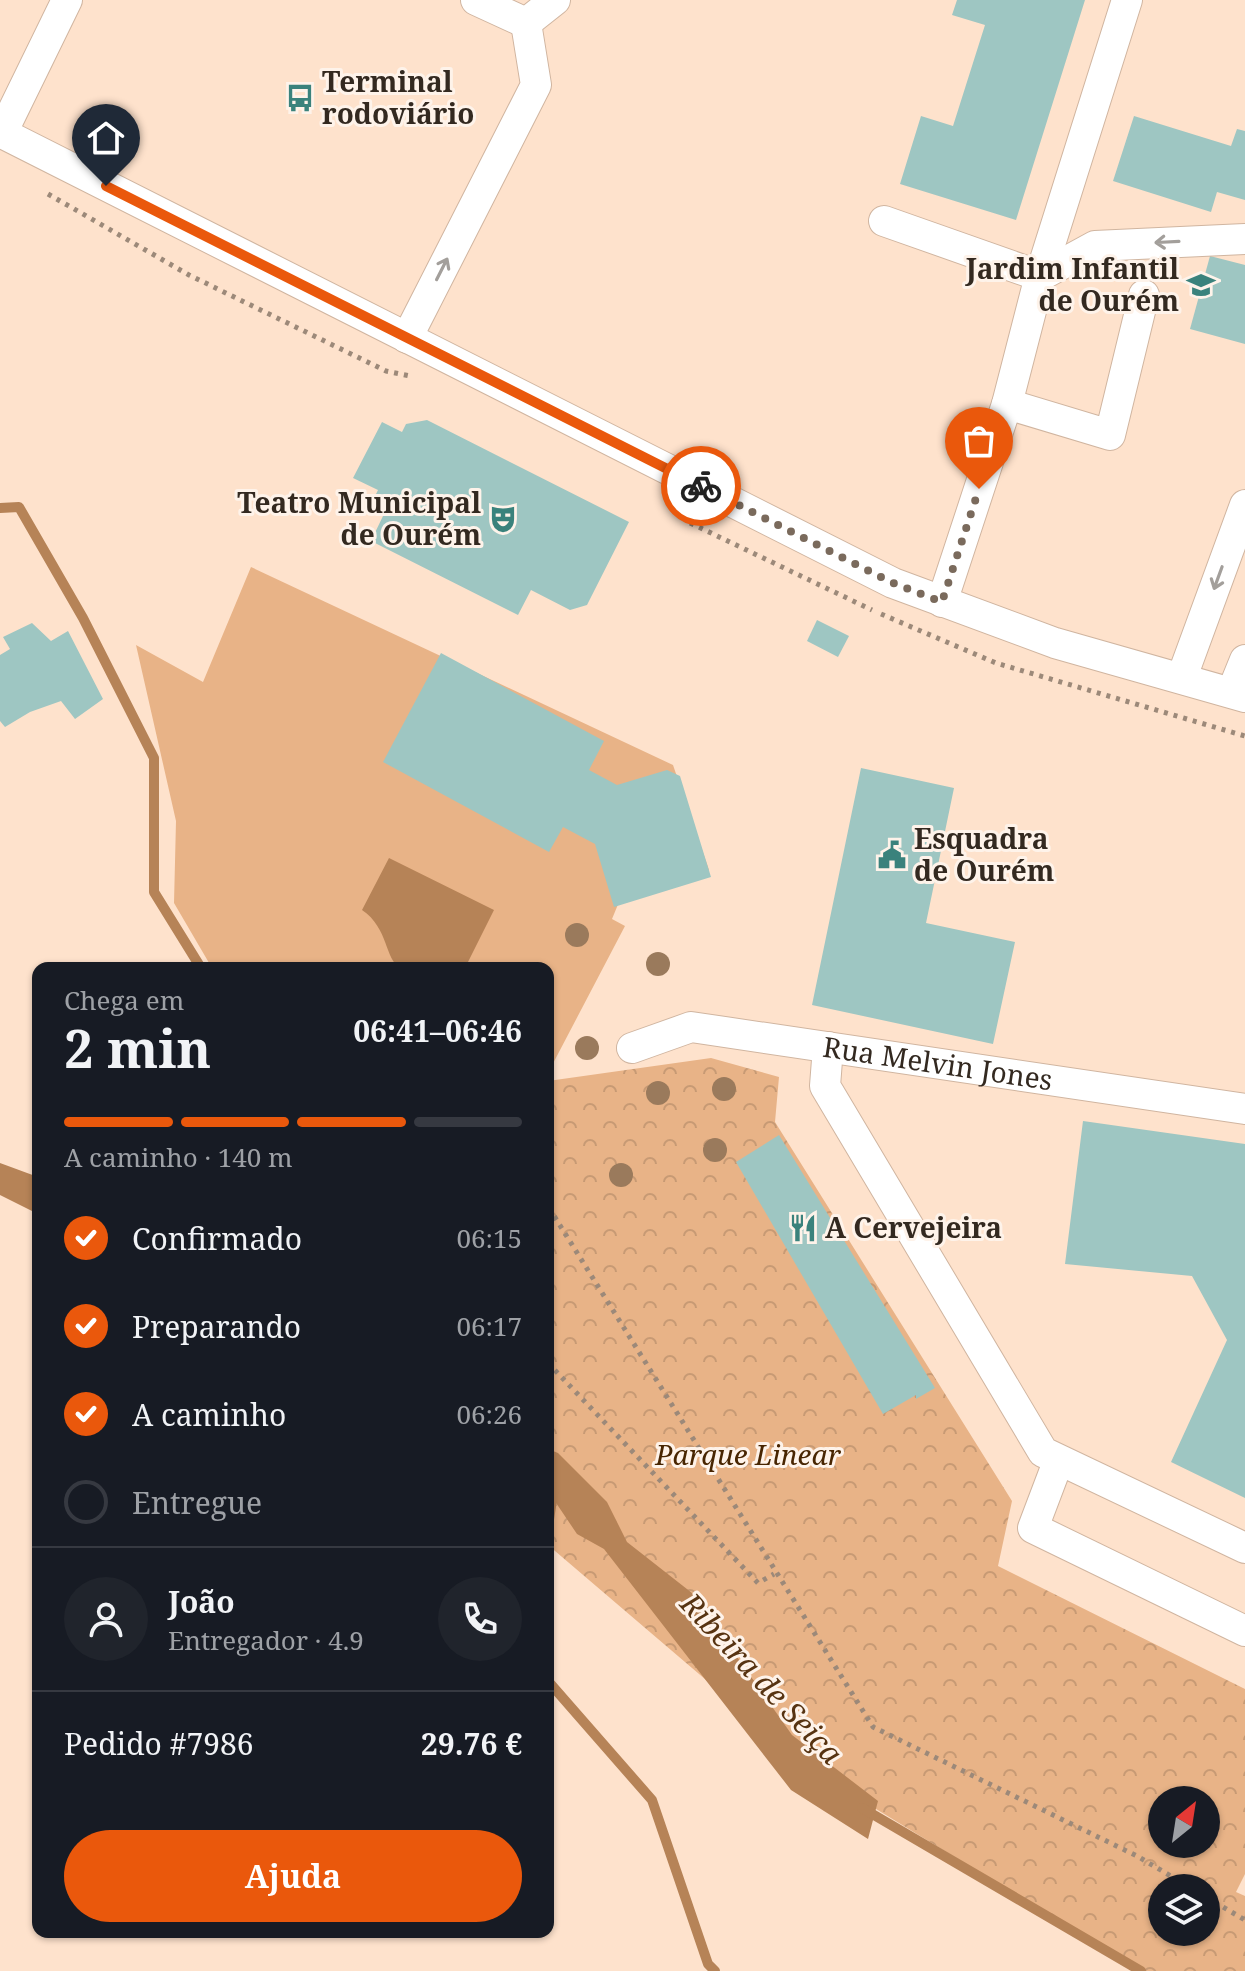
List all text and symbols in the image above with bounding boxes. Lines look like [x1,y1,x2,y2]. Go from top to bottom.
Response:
place label: Terminal rodoviário [322,62,475,132]
bus stop icon: Terminal rodoviário [285,83,315,113]
pin [72,104,140,186]
icon: home [84,116,128,160]
one-way arrow [1154,235,1181,250]
place label: Jardim Infantil de Ourém [965,249,1179,319]
one-way arrow [434,257,450,281]
school or university icon: Jardim Infantil de Ourém [1186,270,1216,300]
pin [945,407,1013,489]
icon: bag [957,419,1001,463]
courier [661,446,741,526]
icon: bike [679,464,723,508]
place label: Teatro Municipal de Ourém [237,483,481,553]
theatre icon: Teatro Municipal de Ourém [488,504,518,534]
one-way arrow [1210,565,1224,590]
place label: Esquadra de Ourém [914,819,1054,889]
public building icon: Esquadra de Ourém [877,840,907,870]
text: Chega em [64,982,184,1018]
text: 06:41–06:46 [353,1010,522,1051]
text: 2 min [64,1012,211,1083]
street label: Rua Melvin Jones [821,1027,1055,1098]
text: A caminho · 140 m [64,1139,293,1175]
place label: A Cervejeira [825,1208,1002,1246]
restaurant icon: A Cervejeira [788,1213,818,1243]
icon: check [64,1216,108,1260]
text: Confirmado [132,1218,302,1259]
text: 06:15 [456,1220,522,1256]
icon: check [64,1304,108,1348]
text: Preparando [132,1306,301,1347]
text: 06:17 [456,1308,522,1344]
icon: check [64,1392,108,1436]
text: A caminho [132,1394,286,1435]
text: 06:26 [456,1396,522,1432]
park label: Parque Linear [654,1435,842,1473]
text: Entregue [132,1482,262,1523]
button: person [64,1577,148,1661]
button: phone [438,1577,522,1661]
text: João [168,1581,235,1622]
water label: Ribeira de Seiça [671,1583,853,1773]
text: Entregador · 4.9 [168,1622,364,1658]
text: Pedido #7986 [64,1723,254,1764]
text: 29.76 € [421,1723,522,1764]
north arrow [1148,1786,1220,1858]
map controls [1148,1786,1220,1946]
button: Ajuda [64,1830,522,1922]
button: layers [1148,1874,1220,1946]

